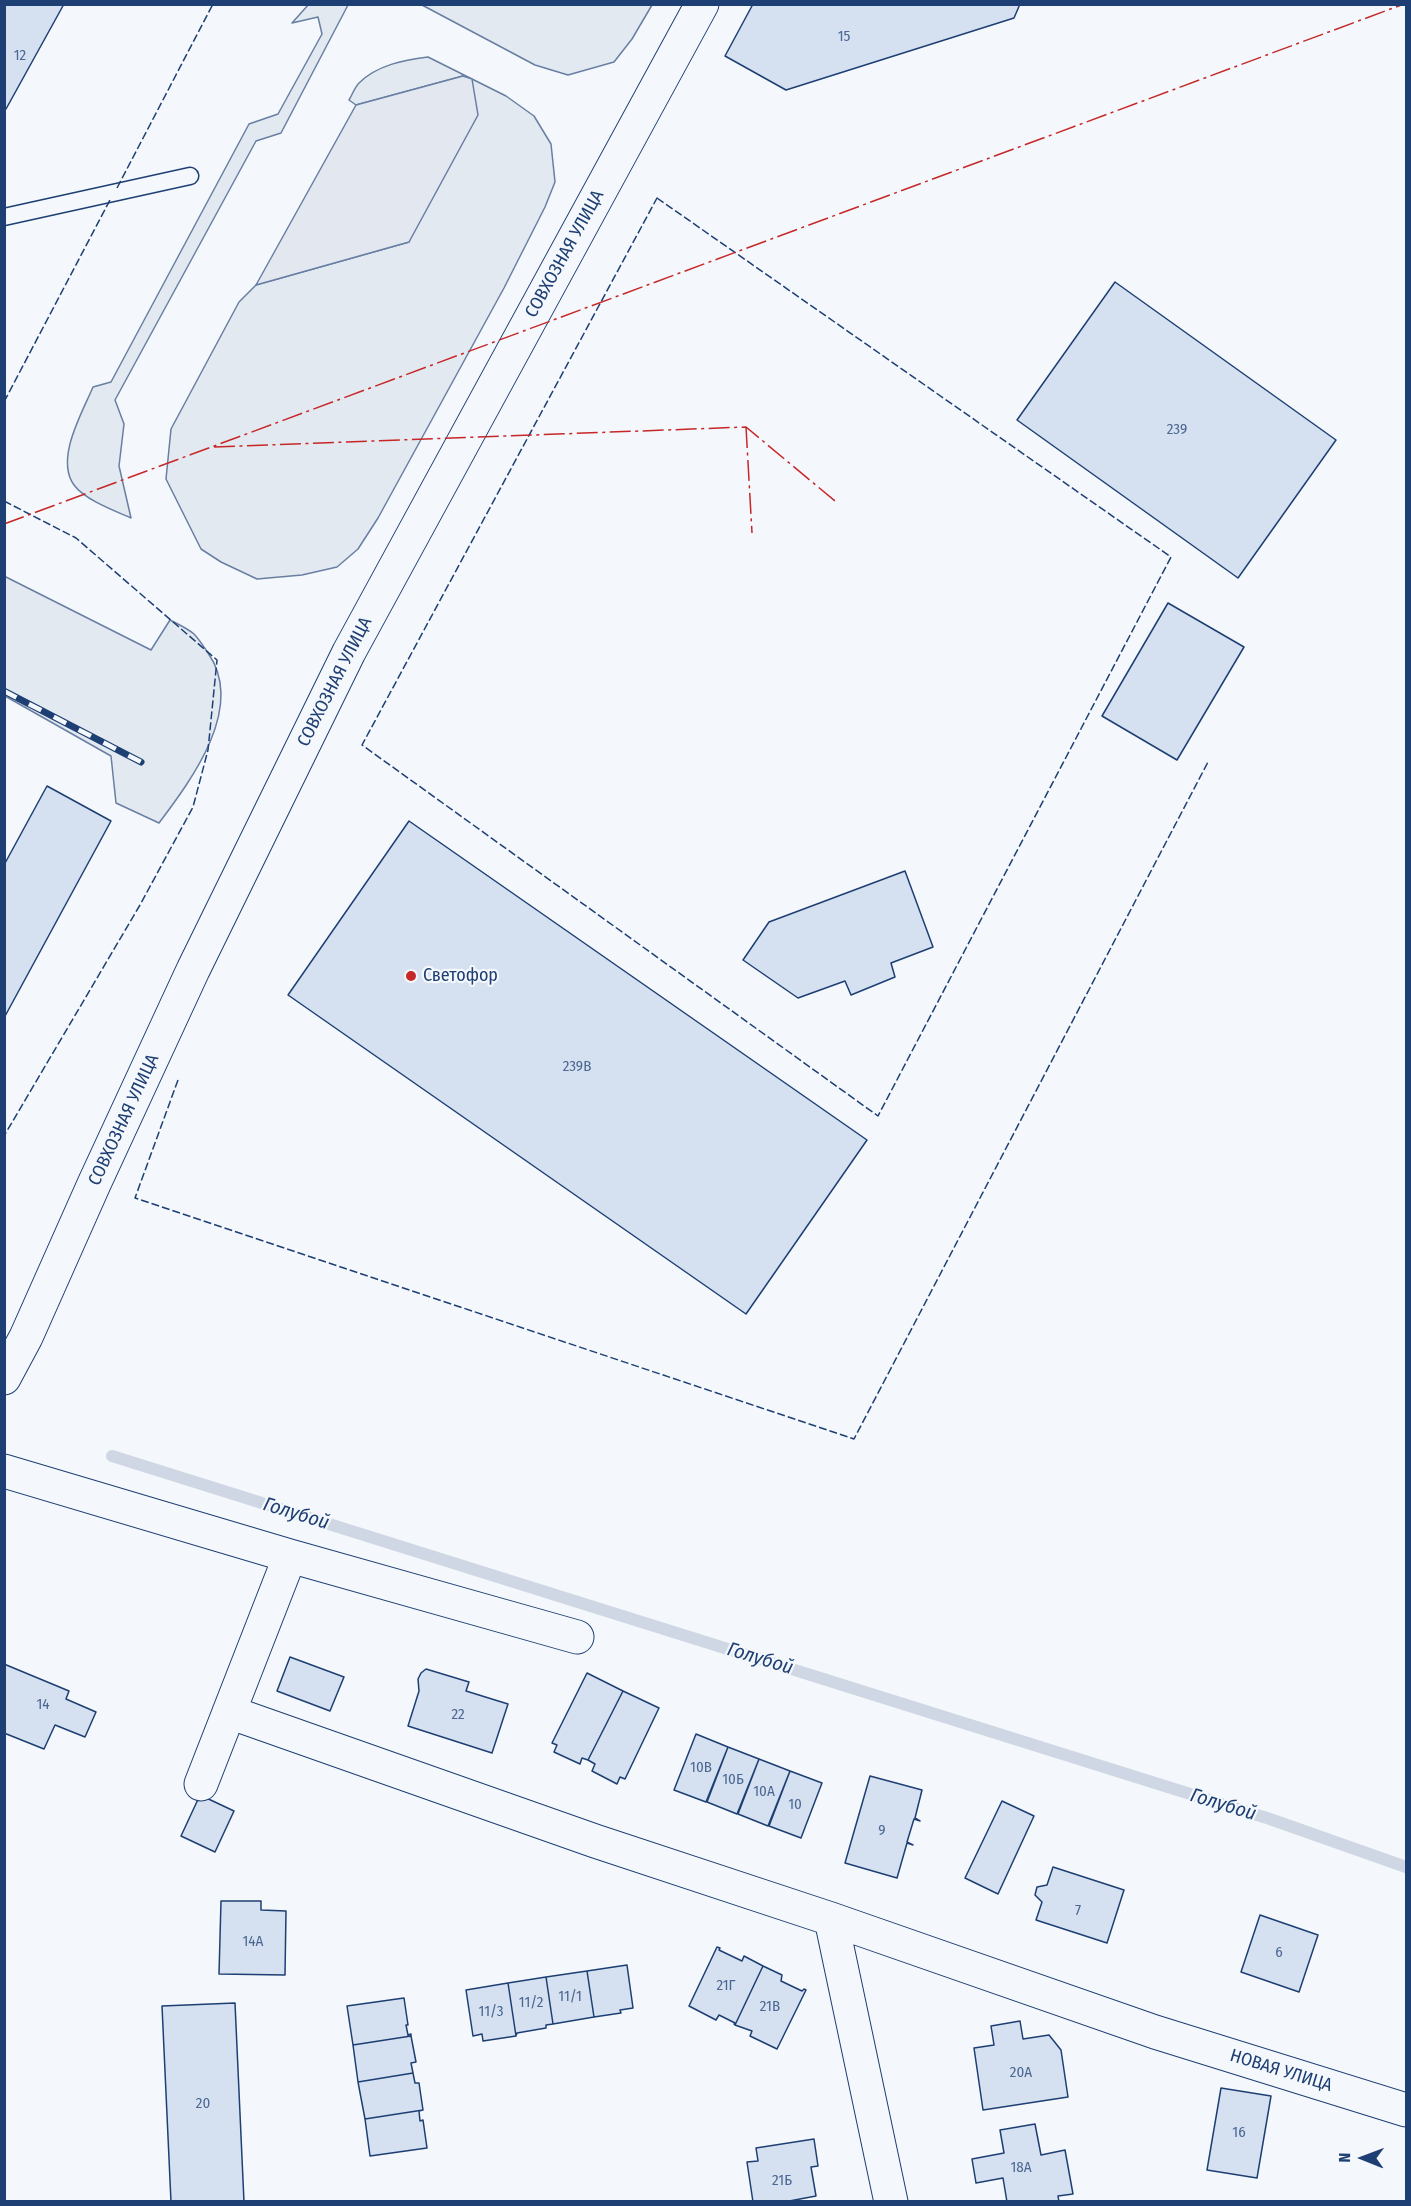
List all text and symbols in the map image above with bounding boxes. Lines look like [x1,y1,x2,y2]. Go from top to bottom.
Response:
house number: 15 [838,28,850,46]
house number: 12 [14,47,26,65]
street label: СОВХОЗНАЯ УЛИЦА [521,186,609,322]
house number: 239 [1167,421,1187,439]
street label: СОВХОЗНАЯ УЛИЦА [293,614,377,750]
place label: Светофор [423,965,498,987]
marker: Светофор [404,969,418,983]
street label: СОВХОЗНАЯ УЛИЦА [84,1051,164,1189]
house number: 239В [563,1058,591,1076]
water label: Голубой [260,1493,332,1535]
water label: Голубой [724,1638,796,1680]
house number: 14 [36,1696,50,1714]
house number: 22 [451,1706,465,1724]
house number: 10В [690,1759,712,1777]
house number: 10Б [722,1771,744,1789]
house number: 10А [753,1783,775,1801]
water label: Голубой [1187,1784,1259,1826]
house number: 10 [788,1796,802,1814]
house number: 9 [878,1822,886,1840]
house number: 7 [1075,1902,1081,1920]
house number: 14А [243,1933,263,1951]
house number: 6 [1275,1944,1283,1962]
house number: 21Г [716,1977,736,1995]
house number: 11/1 [558,1988,582,2006]
house number: 11/2 [519,1994,543,2012]
house number: 21В [760,1998,780,2016]
house number: 11/3 [479,2003,503,2021]
street label: НОВАЯ УЛИЦА [1227,2045,1335,2097]
house number: 20А [1010,2064,1032,2082]
house number: 20 [196,2095,210,2113]
house number: 16 [1232,2124,1246,2142]
north arrow [1333,2128,1393,2188]
text: N [1335,2153,1354,2163]
house number: 18А [1010,2159,1032,2177]
house number: 21Б [772,2172,792,2190]

